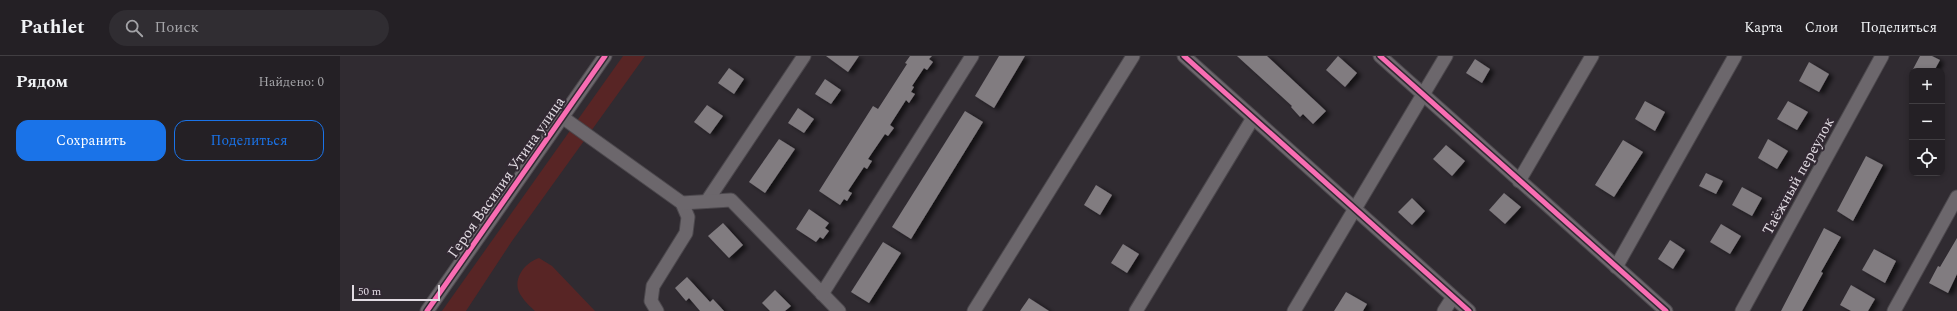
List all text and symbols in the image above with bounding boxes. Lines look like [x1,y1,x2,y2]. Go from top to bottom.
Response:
search box [109,10,389,46]
text: Pathlet [20,13,85,42]
text: Поиск [155,16,199,39]
icon: search [123,17,145,39]
text: Карта [1744,17,1783,38]
text: Слои [1805,17,1838,38]
text: Поделиться [1860,17,1937,38]
map controls [1909,68,1945,176]
button: + [1909,68,1945,104]
text: Рядом [16,69,68,95]
text: Найдено: 0 [258,72,324,92]
street label: Героя Василия Утина улица [442,91,571,263]
button: − [1909,104,1945,140]
street label: Таёжный переулок [1756,113,1840,240]
button: Сохранить [16,120,166,161]
button: Поделиться [174,120,324,161]
button: locate [1909,140,1945,176]
scale bar [352,283,440,302]
text: 50 m [358,283,381,300]

